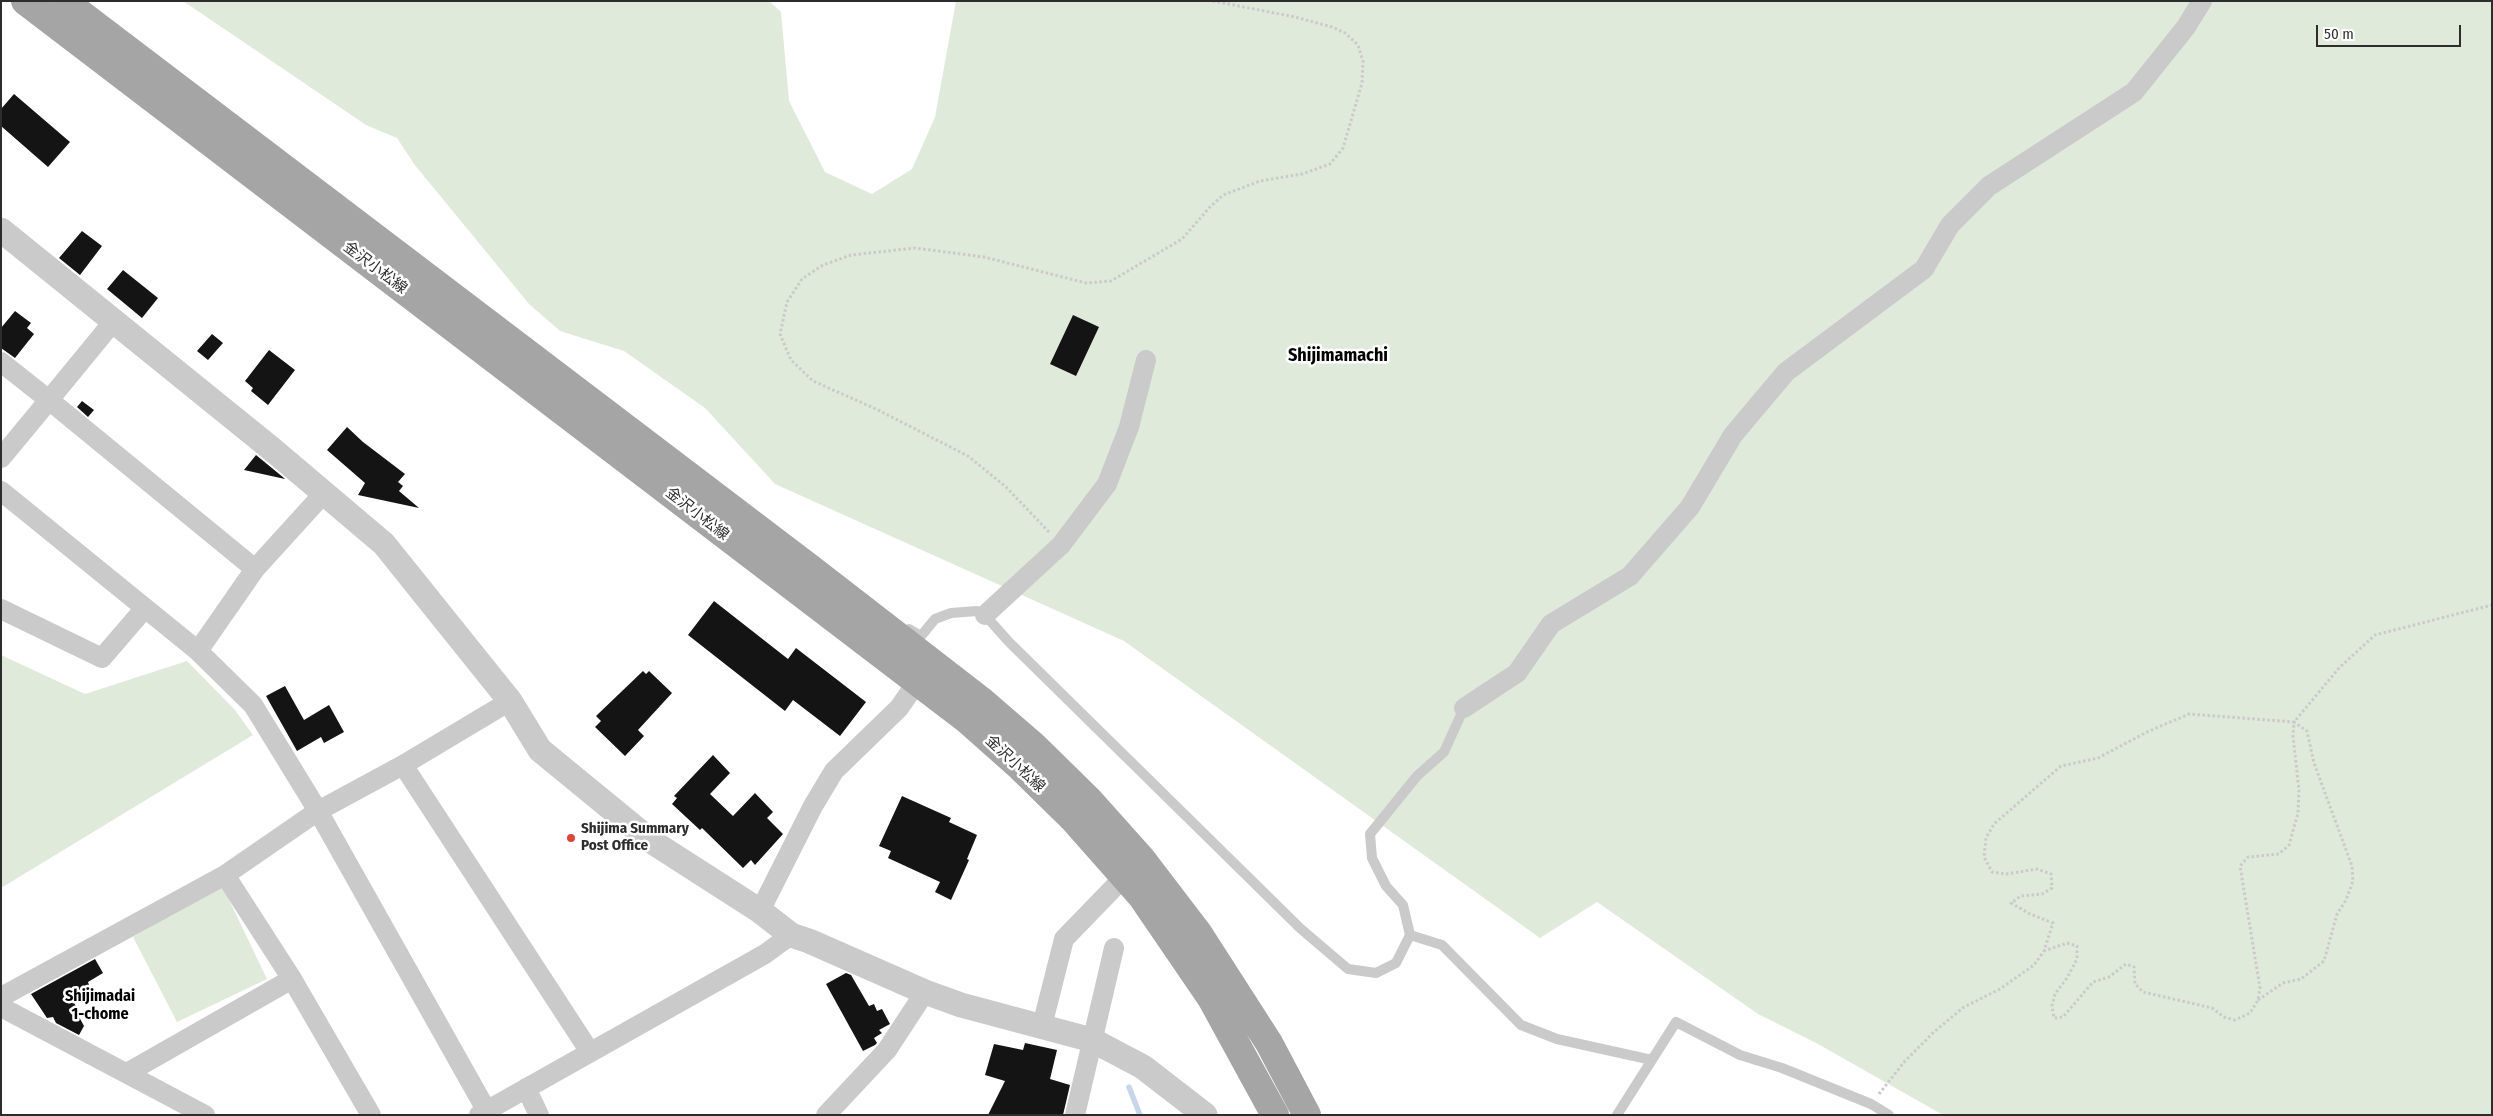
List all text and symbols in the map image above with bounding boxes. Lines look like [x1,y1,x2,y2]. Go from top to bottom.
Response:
scale bar [2318,15,2463,47]
text: 50 m [2324,25,2354,43]
street label: 金沢小松線 [340,238,410,298]
district label: Shijimamachi [1288,345,1388,367]
street label: 金沢小松線 [662,484,732,544]
street label: 金沢小松線 [981,732,1049,796]
place label: Shijima Summary Post Office [581,820,689,855]
marker: Shijima Summary Post Office [565,832,577,844]
district label: Shijimadai 1-chome [65,987,135,1025]

